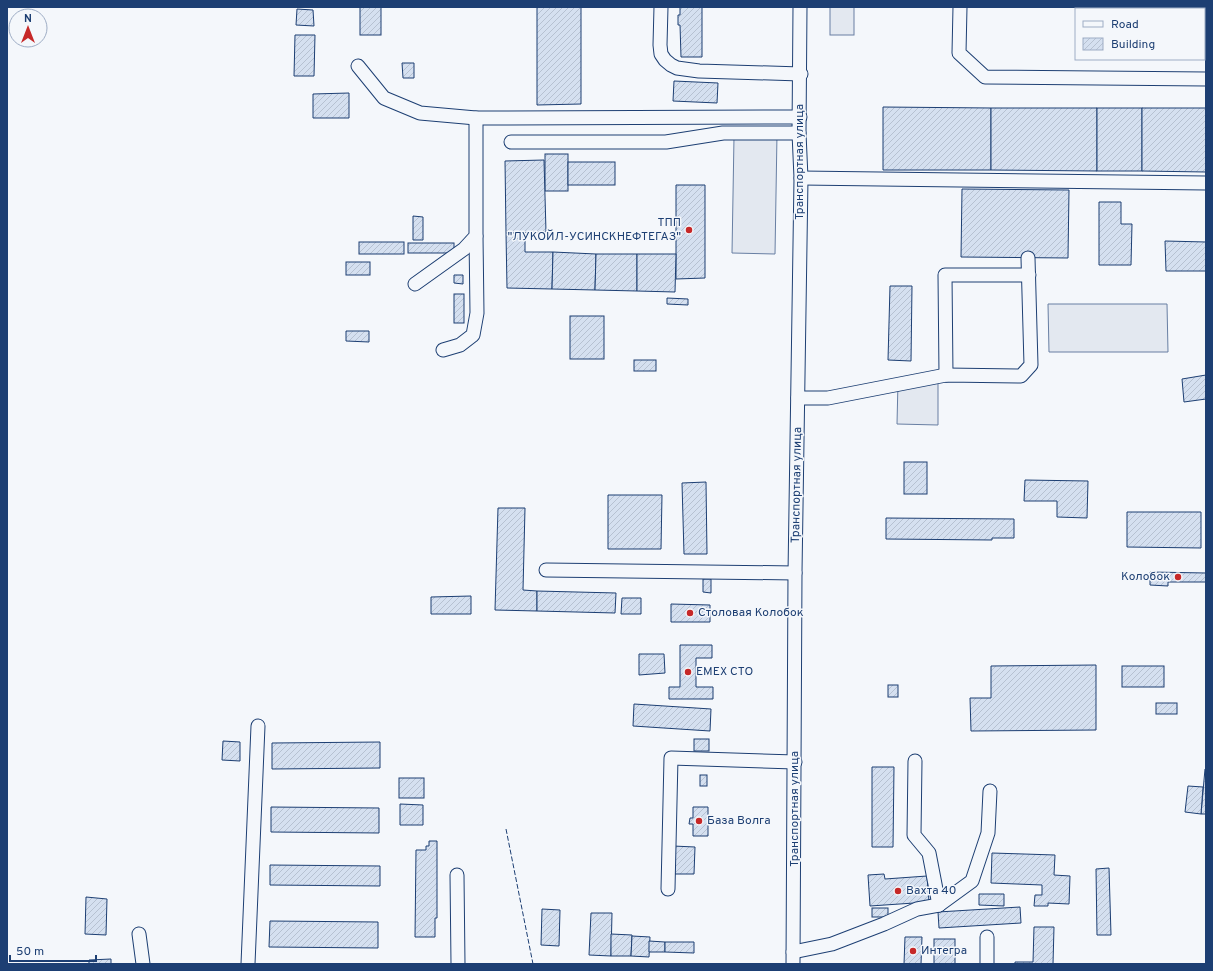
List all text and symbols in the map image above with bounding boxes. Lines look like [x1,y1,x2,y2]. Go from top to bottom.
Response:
north arrow [8,8,48,48]
legend [1075,8,1205,60]
text: N [24,12,32,26]
text: Road [1111,17,1139,33]
text: Building [1111,37,1155,53]
street label: Транспортная улица [792,104,808,220]
place label: ТПП "ЛУКОЙЛ-УСИНСКНЕФТЕГАЗ" [508,215,681,245]
marker: ТПП "ЛУКОЙЛ-УСИНСКНЕФТЕГАЗ" [684,225,694,235]
street label: Транспортная улица [788,427,806,543]
place label: Колобок [1121,569,1170,585]
marker: Колобок [1173,572,1183,582]
place label: Столовая Колобок [698,605,804,621]
marker: Столовая Колобок [685,608,695,618]
place label: EMEX СТО [696,664,753,680]
marker: EMEX СТО [683,667,693,677]
street label: Транспортная улица [787,751,803,867]
place label: База Волга [707,813,770,829]
marker: База Волга [694,816,704,826]
place label: Вахта 40 [906,883,957,899]
marker: Вахта 40 [893,886,903,896]
scale bar [10,937,96,963]
place label: Интегра [921,943,967,959]
text: 50 m [16,944,44,960]
marker: Интегра [908,946,918,956]

